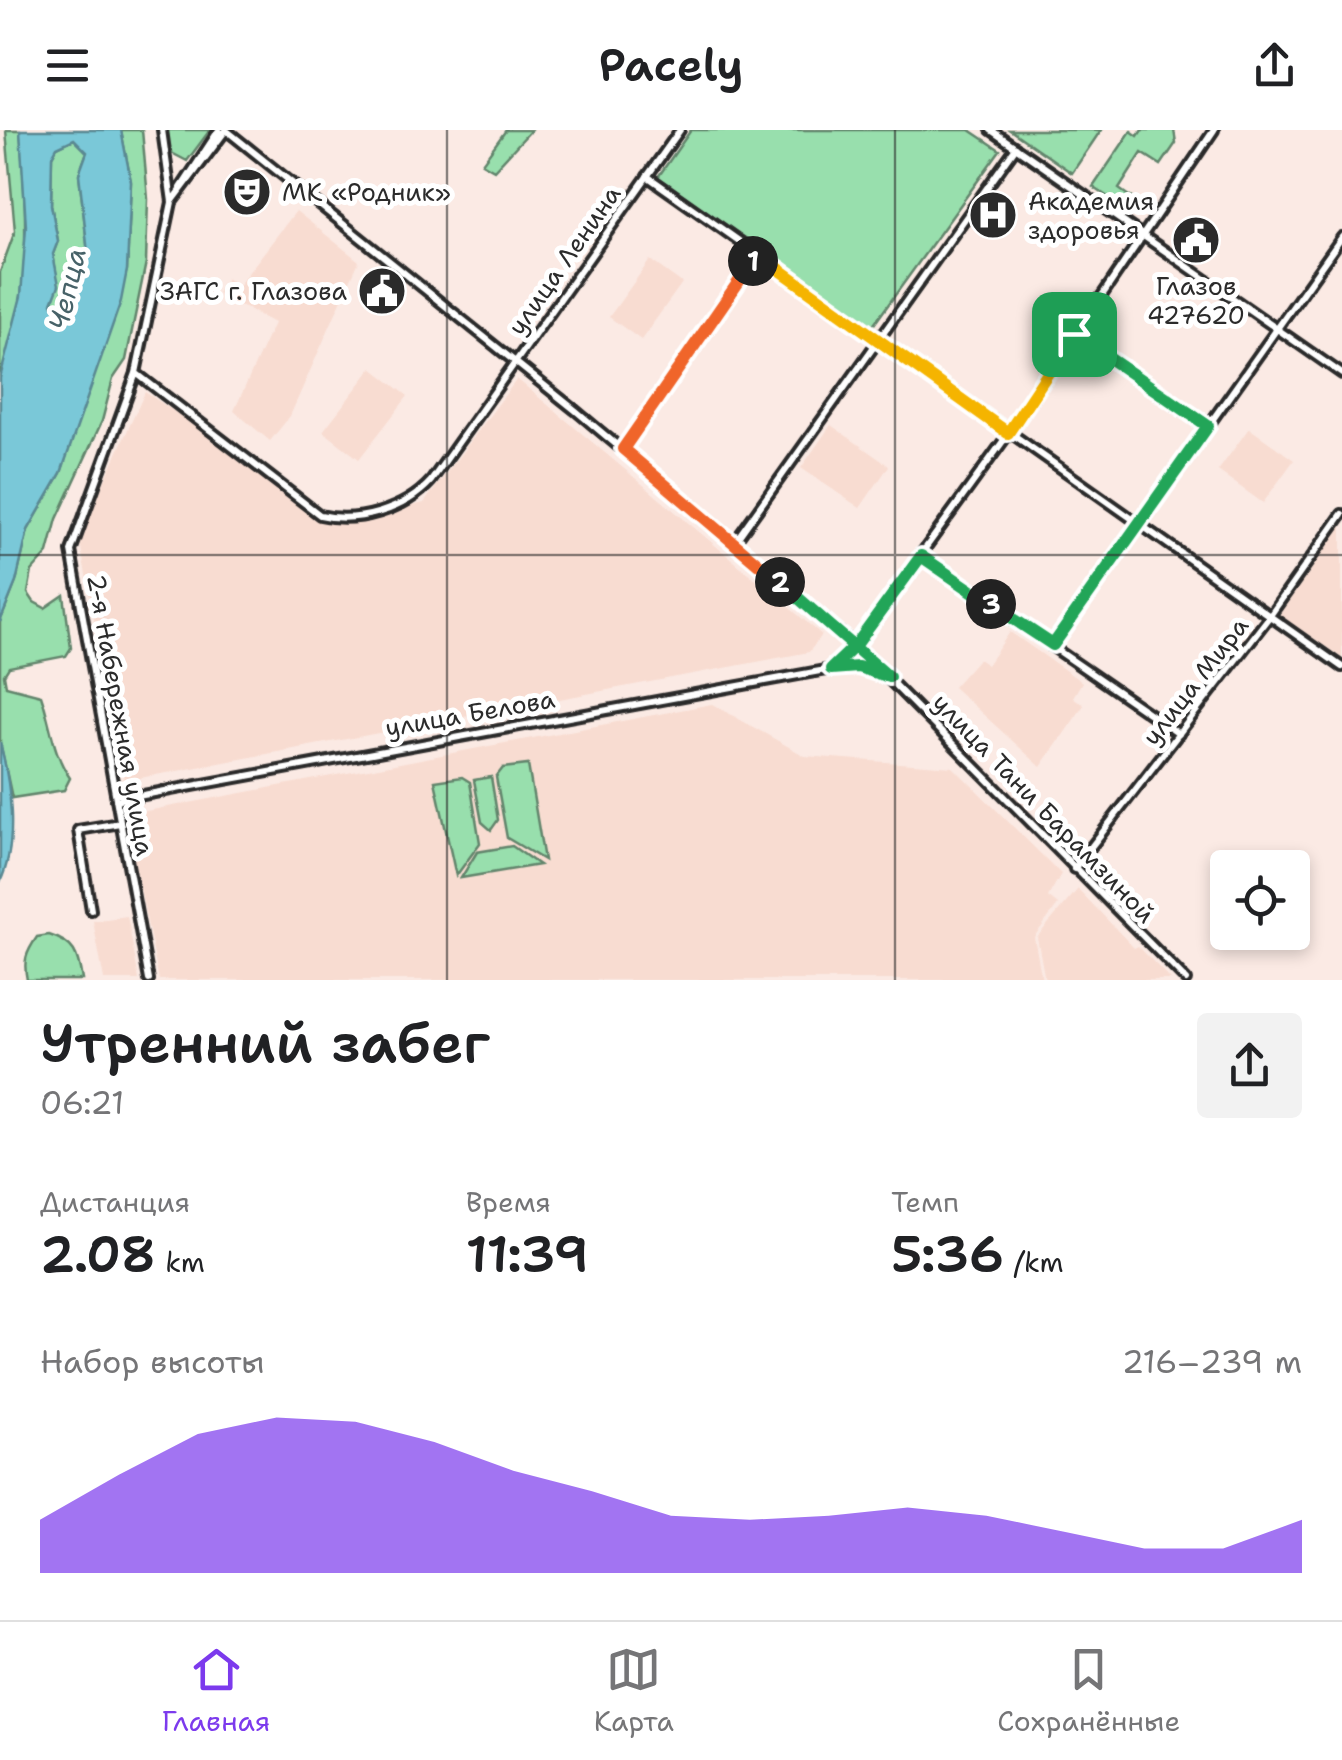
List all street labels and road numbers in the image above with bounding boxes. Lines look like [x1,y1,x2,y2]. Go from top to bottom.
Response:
street label: улица Ленина [500,178,629,342]
street label: 2-я Набережная улица [79,571,163,859]
street label: улица Мира [1134,609,1256,752]
street label: улица Белова [383,681,558,745]
street label: улица Тани Барамзиной [925,686,1163,930]

